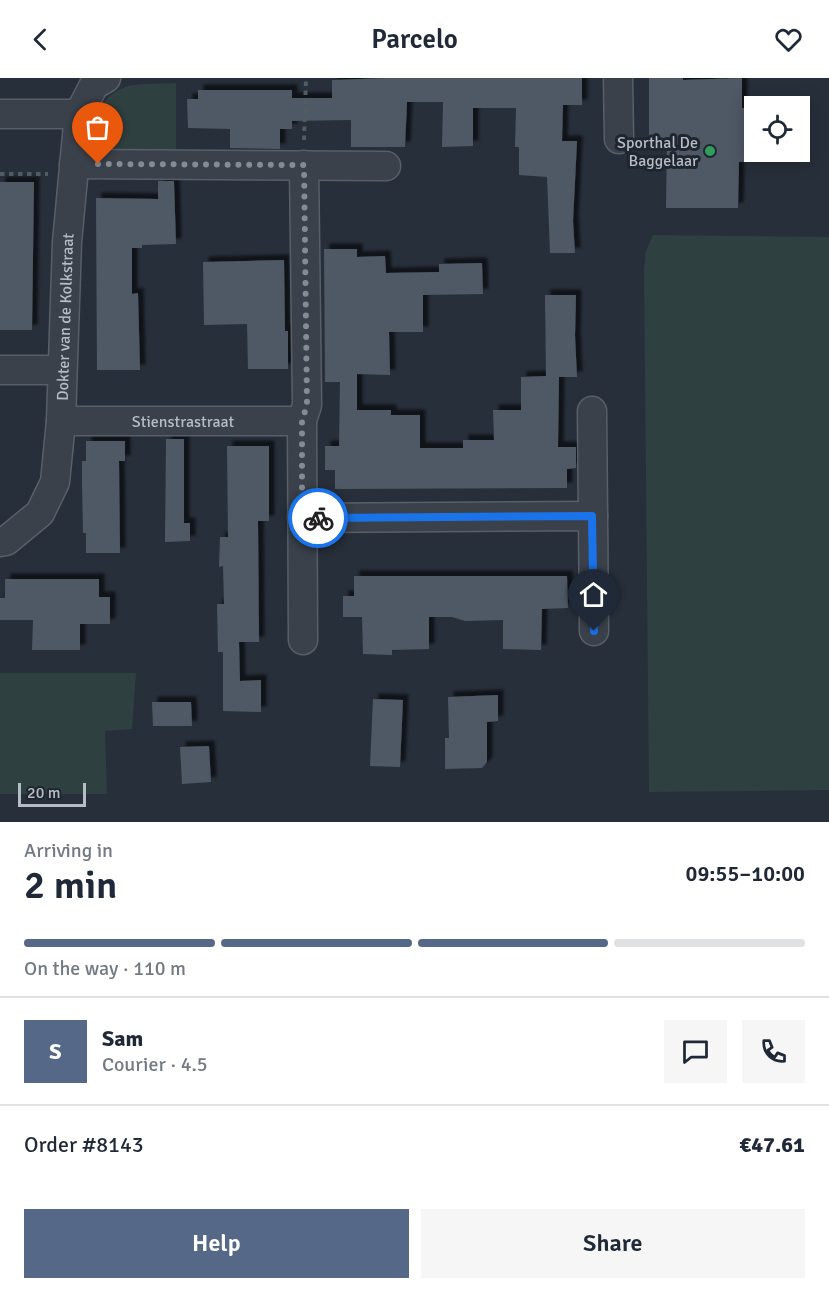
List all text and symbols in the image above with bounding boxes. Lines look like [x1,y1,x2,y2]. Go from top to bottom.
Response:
icon: back [24,23,57,56]
text: Parcelo [371,23,458,56]
icon: heart [772,23,805,56]
map controls [744,96,810,162]
button: locate [744,96,810,162]
pin [72,102,123,164]
icon: bag [81,111,114,144]
place label: Sporthal De Baggelaar [617,133,698,171]
marker: Sporthal De Baggelaar [703,144,717,158]
street label: Dokter van de Kolkstraat [53,232,79,401]
street label: Stienstrastraat [132,412,235,432]
courier [288,488,348,548]
icon: bike [302,502,335,535]
pin [568,569,619,631]
icon: home [577,578,610,611]
scale bar [18,780,86,808]
text: 20 m [27,783,61,803]
text: Arriving in [24,838,113,863]
text: 09:55–10:00 [686,860,805,887]
text: 2 min [24,861,117,909]
text: On the way · 110 m [24,956,186,981]
button: chat [664,1020,727,1083]
button: phone [742,1020,805,1083]
text: Sam [102,1025,143,1052]
text: S [49,1038,62,1065]
text: Courier · 4.5 [102,1052,208,1077]
text: Order #8143 [24,1131,144,1158]
text: €47.61 [739,1131,805,1158]
button: Help [24,1209,409,1278]
button: Share [421,1209,805,1278]

